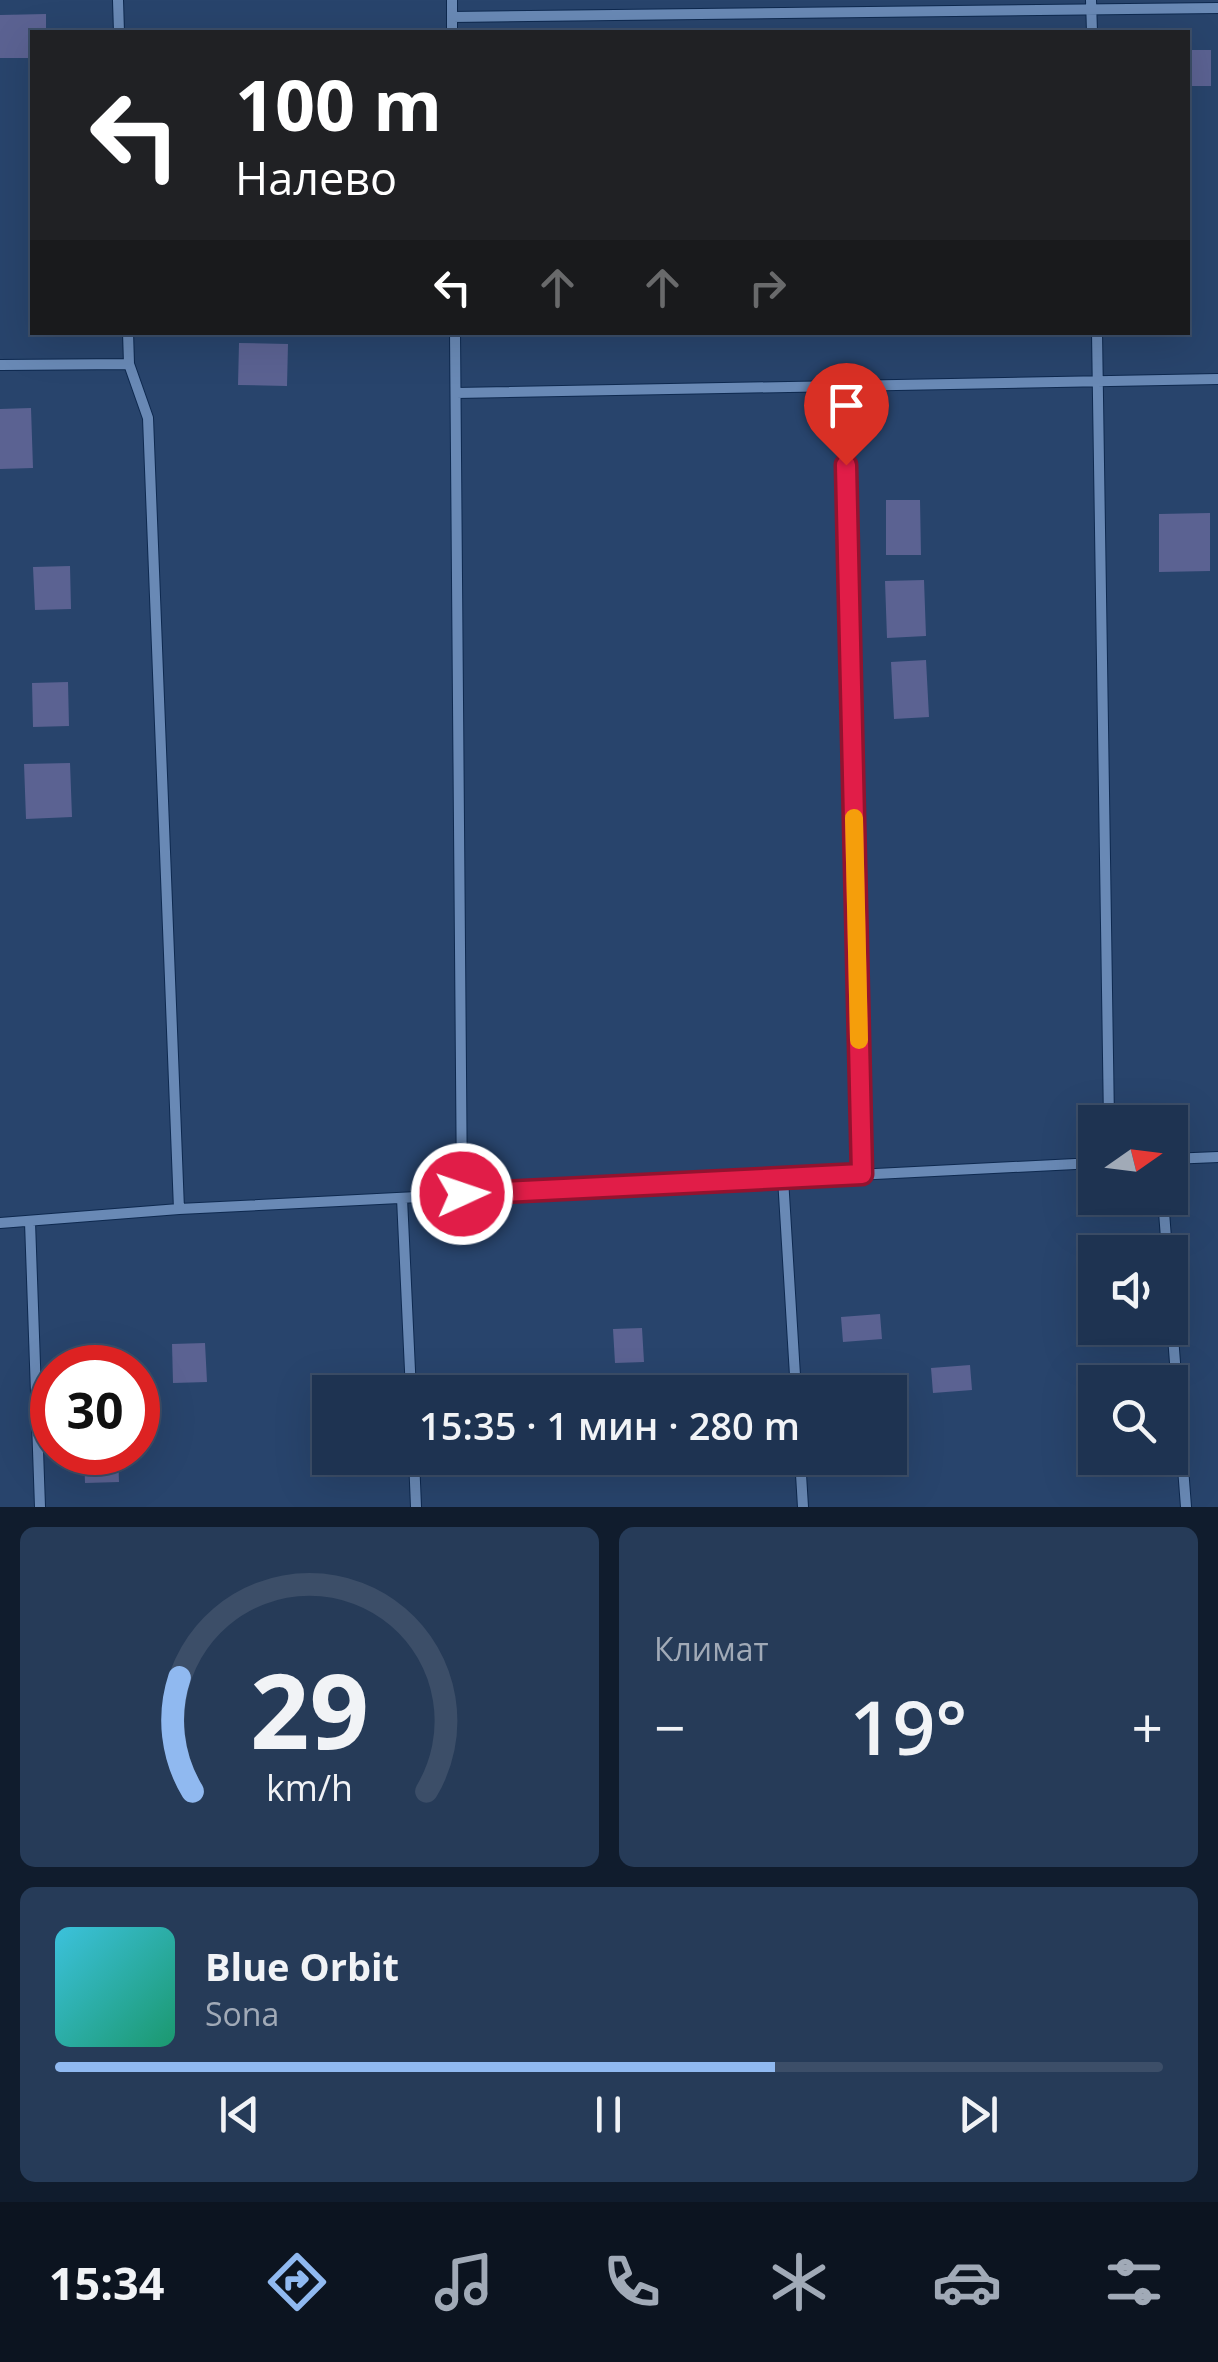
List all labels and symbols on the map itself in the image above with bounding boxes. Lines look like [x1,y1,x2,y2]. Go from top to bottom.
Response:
pin [804,363,889,466]
north arrow [1078,1105,1188,1215]
position arrow [410,1142,514,1246]
speed limit sign: 30 [30,1345,160,1475]

